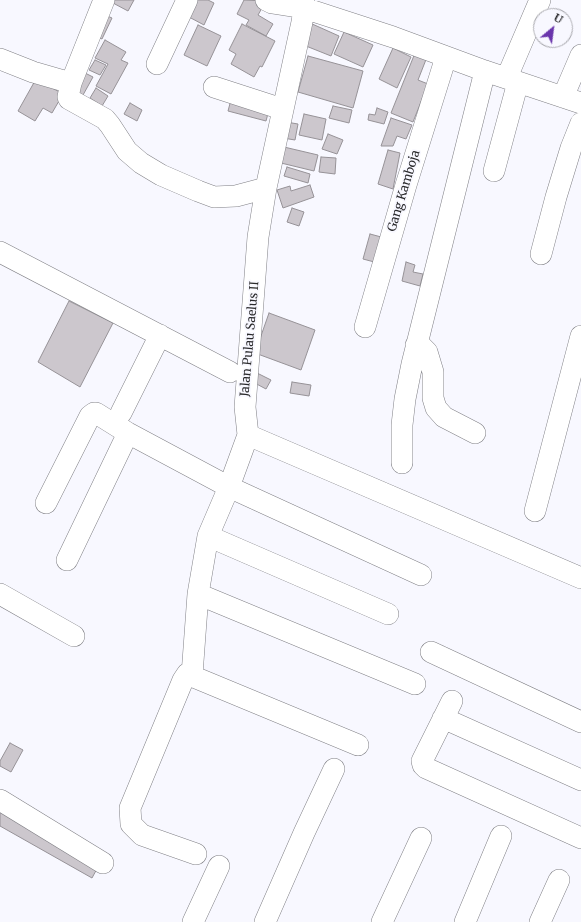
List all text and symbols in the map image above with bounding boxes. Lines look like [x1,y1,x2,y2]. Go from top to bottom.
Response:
north arrow [533,8,573,48]
text: U [551,10,565,26]
street label: Gang Kamboja [385,149,423,233]
street label: Jalan Pulau Saelus II [238,281,262,397]

